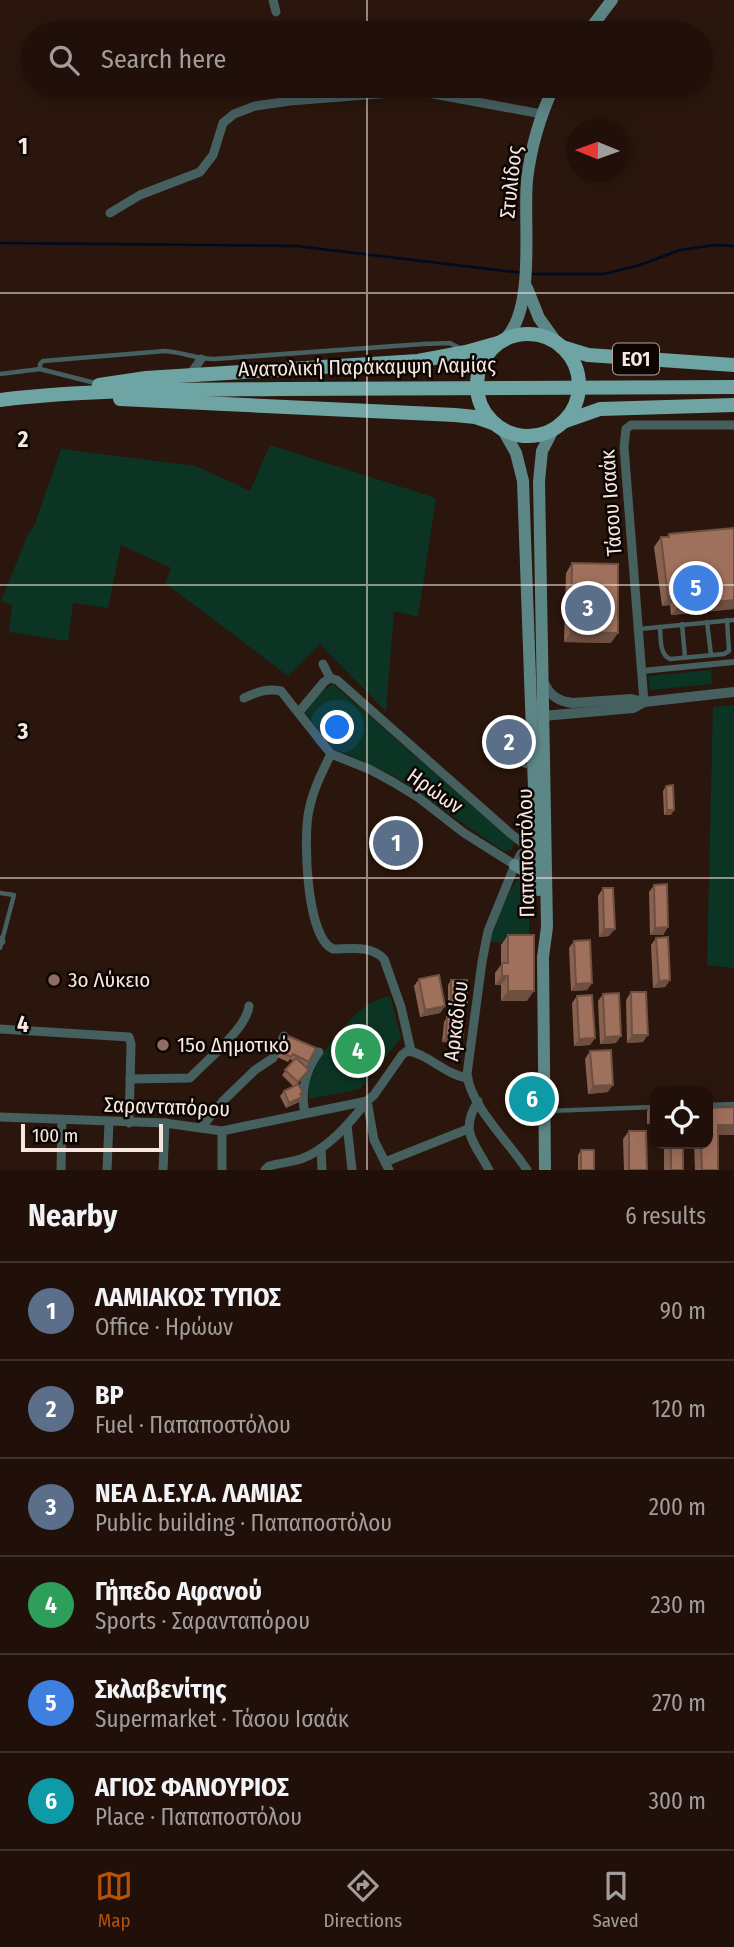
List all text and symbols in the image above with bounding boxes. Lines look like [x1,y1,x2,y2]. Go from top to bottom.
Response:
search box [21,21,713,98]
icon: search [45,41,83,79]
text: Search here [101,44,226,75]
north arrow [566,119,629,182]
text: 1 [18,132,28,160]
street label: Στυλίδος [494,144,528,220]
road number: ΕΟ1 [613,344,659,374]
street label: Ανατολική Παράκαμψη Λαμίας [238,352,496,382]
text: 2 [17,425,29,453]
street label: Τάσου Ισαάκ [594,449,628,557]
pin: 5 [673,562,719,614]
pin: 3 [565,582,611,634]
your location [320,710,354,744]
pin: 2 [486,716,532,768]
text: 3 [17,717,29,745]
street label: Ηρώων [402,762,468,820]
street label: Παπαποστόλου [512,788,540,918]
pin: 1 [373,817,419,869]
place label: 3ο Λύκειο [68,967,150,993]
marker: 3ο Λύκειο [46,972,62,988]
street label: Αρκαδίου [438,979,474,1063]
text: 4 [17,1010,29,1038]
pin: 4 [335,1025,381,1077]
place label: 15ο Δημοτικό [177,1032,289,1058]
marker: 15ο Δημοτικό [155,1037,171,1053]
pin: 6 [509,1073,555,1125]
map controls [650,1086,713,1149]
button: locate [650,1086,713,1149]
street label: Σαρανταπόρου [104,1092,230,1122]
scale bar [21,1121,163,1153]
text: 100 m [32,1124,78,1147]
text: Nearby [28,1198,117,1234]
text: 6 results [625,1202,706,1230]
text: ΛΑΜΙΑΚΟΣ ΤΥΠΟΣ [95,1282,281,1313]
text: 1 [46,1297,56,1325]
text: 90 m [660,1297,706,1325]
text: Office · Ηρώων [95,1313,233,1341]
text: BP [95,1380,124,1411]
text: 2 [46,1395,56,1423]
text: 120 m [652,1395,706,1423]
text: Fuel · Παπαποστόλου [95,1411,291,1439]
text: ΝΕΑ Δ.Ε.Υ.Α. ΛΑΜΙΑΣ [95,1478,302,1509]
text: 3 [46,1493,56,1521]
text: 200 m [649,1493,706,1521]
text: Public building · Παπαποστόλου [95,1509,392,1537]
text: Γήπεδο Αφανού [95,1576,262,1607]
text: 4 [45,1591,57,1619]
text: 230 m [650,1591,706,1619]
text: Sports · Σαρανταπόρου [95,1607,310,1635]
text: Σκλαβενίτης [95,1674,227,1705]
text: 5 [45,1689,57,1717]
text: 270 m [652,1689,706,1717]
text: Supermarket · Τάσου Ισαάκ [95,1705,349,1733]
text: ΑΓΙΟΣ ΦΑΝΟΥΡΙΟΣ [95,1772,289,1803]
text: 6 [45,1787,57,1815]
text: 300 m [649,1787,706,1815]
text: Place · Παπαποστόλου [95,1803,302,1831]
tab: Map [95,1867,133,1932]
tab: Directions [323,1867,402,1932]
tab: Saved [592,1867,639,1932]

